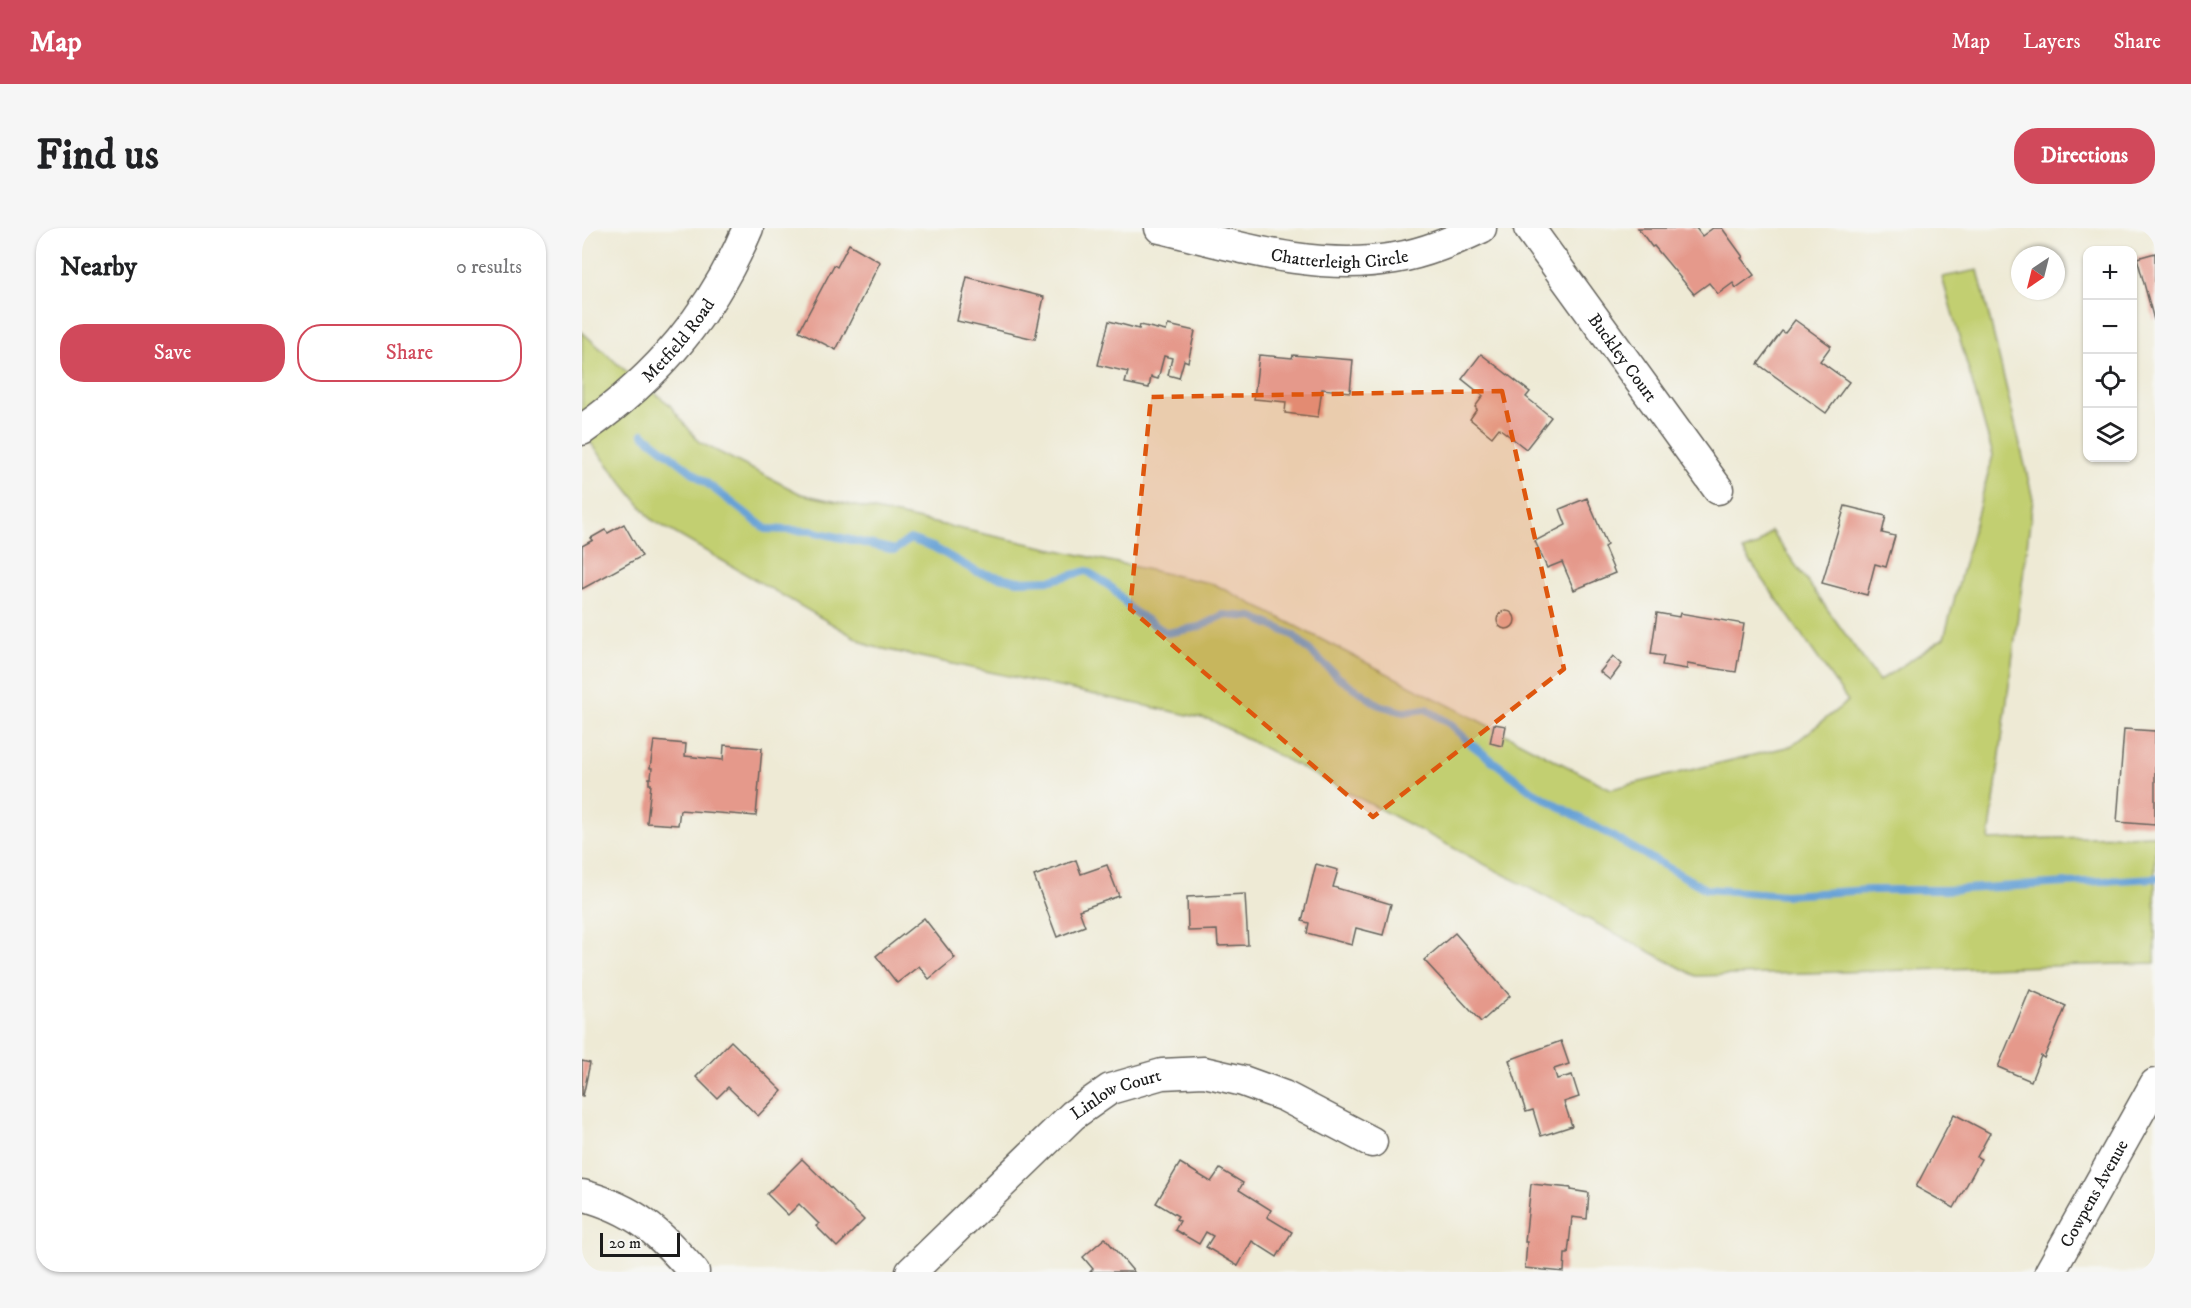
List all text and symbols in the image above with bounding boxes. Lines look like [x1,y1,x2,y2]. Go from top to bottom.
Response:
text: Map [30,25,82,60]
text: Map [1951,29,1990,55]
text: Layers [2023,29,2081,55]
text: Share [2114,29,2161,55]
button: Directions [2014,128,2155,184]
text: Find us [36,130,159,182]
street label: Chatterleigh Circle [1269,244,1411,274]
north arrow [2011,246,2065,300]
map controls [2083,246,2137,462]
button: + [2083,246,2137,300]
text: Nearby [60,251,137,284]
text: 0 results [456,255,522,280]
street label: Metfield Road [638,295,720,388]
button: − [2083,300,2137,354]
street label: Buckley Court [1583,310,1662,407]
button: Save [60,324,285,382]
button: Share [297,324,522,382]
button: locate [2083,354,2137,408]
button: layers [2083,408,2137,462]
street label: Linlow Court [1067,1065,1164,1125]
street label: Cowpens Avenue [2056,1136,2134,1252]
scale bar [600,1230,680,1258]
text: 20 m [609,1233,641,1253]

